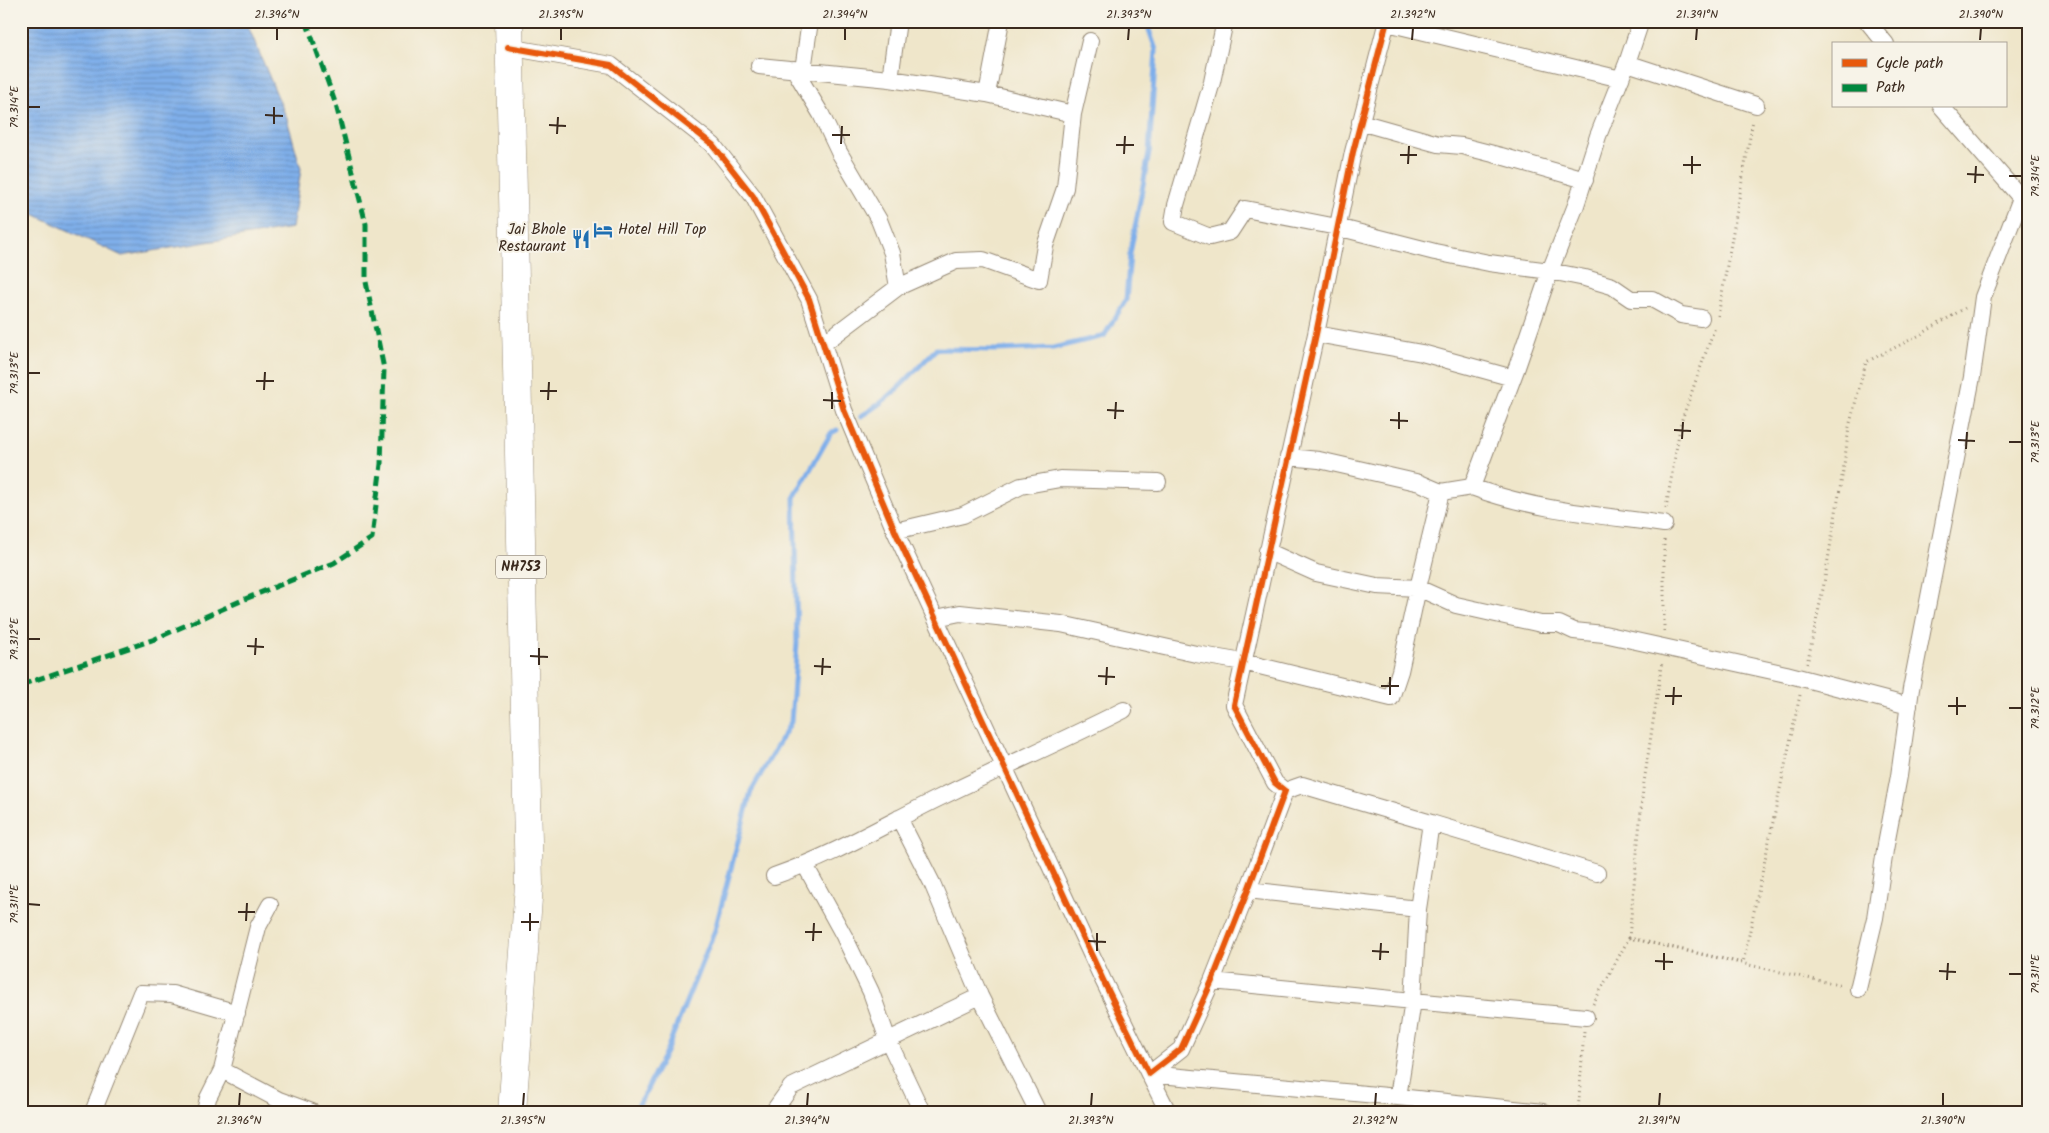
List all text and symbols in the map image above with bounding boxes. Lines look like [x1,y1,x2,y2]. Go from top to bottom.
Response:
text: 21.396°N [254,5,300,24]
text: 21.395°N [539,5,583,24]
text: 21.394°N [822,5,868,24]
text: 21.393°N [1106,5,1152,24]
text: 21.392°N [1390,5,1436,24]
text: 21.391°N [1676,5,1718,24]
text: 21.390°N [1959,5,2003,24]
legend [1832,42,2006,108]
text: Cycle path [1876,52,1943,76]
text: Path [1876,76,1905,100]
text: 79.314°E [5,85,24,128]
text: 79.314°E [2026,154,2045,197]
place label: Jai Bhole Restaurant [498,218,566,259]
place label: Hotel Hill Top [618,218,706,242]
hotel icon: Hotel Hill Top [592,219,614,241]
restaurant icon: Jai Bhole Restaurant [570,228,592,250]
text: 79.313°E [5,351,24,394]
text: 79.313°E [2026,420,2045,463]
road number: NH753 [496,556,546,578]
text: 79.312°E [5,617,24,660]
text: 79.312°E [2026,686,2045,729]
text: 79.311°E [5,883,24,924]
text: 79.311°E [2026,953,2045,994]
text: 21.396°N [216,1111,262,1130]
text: 21.395°N [501,1111,545,1130]
text: 21.394°N [784,1111,830,1130]
text: 21.393°N [1068,1111,1114,1130]
text: 21.392°N [1352,1111,1398,1130]
text: 21.391°N [1638,1111,1680,1130]
text: 21.390°N [1921,1111,1965,1130]

